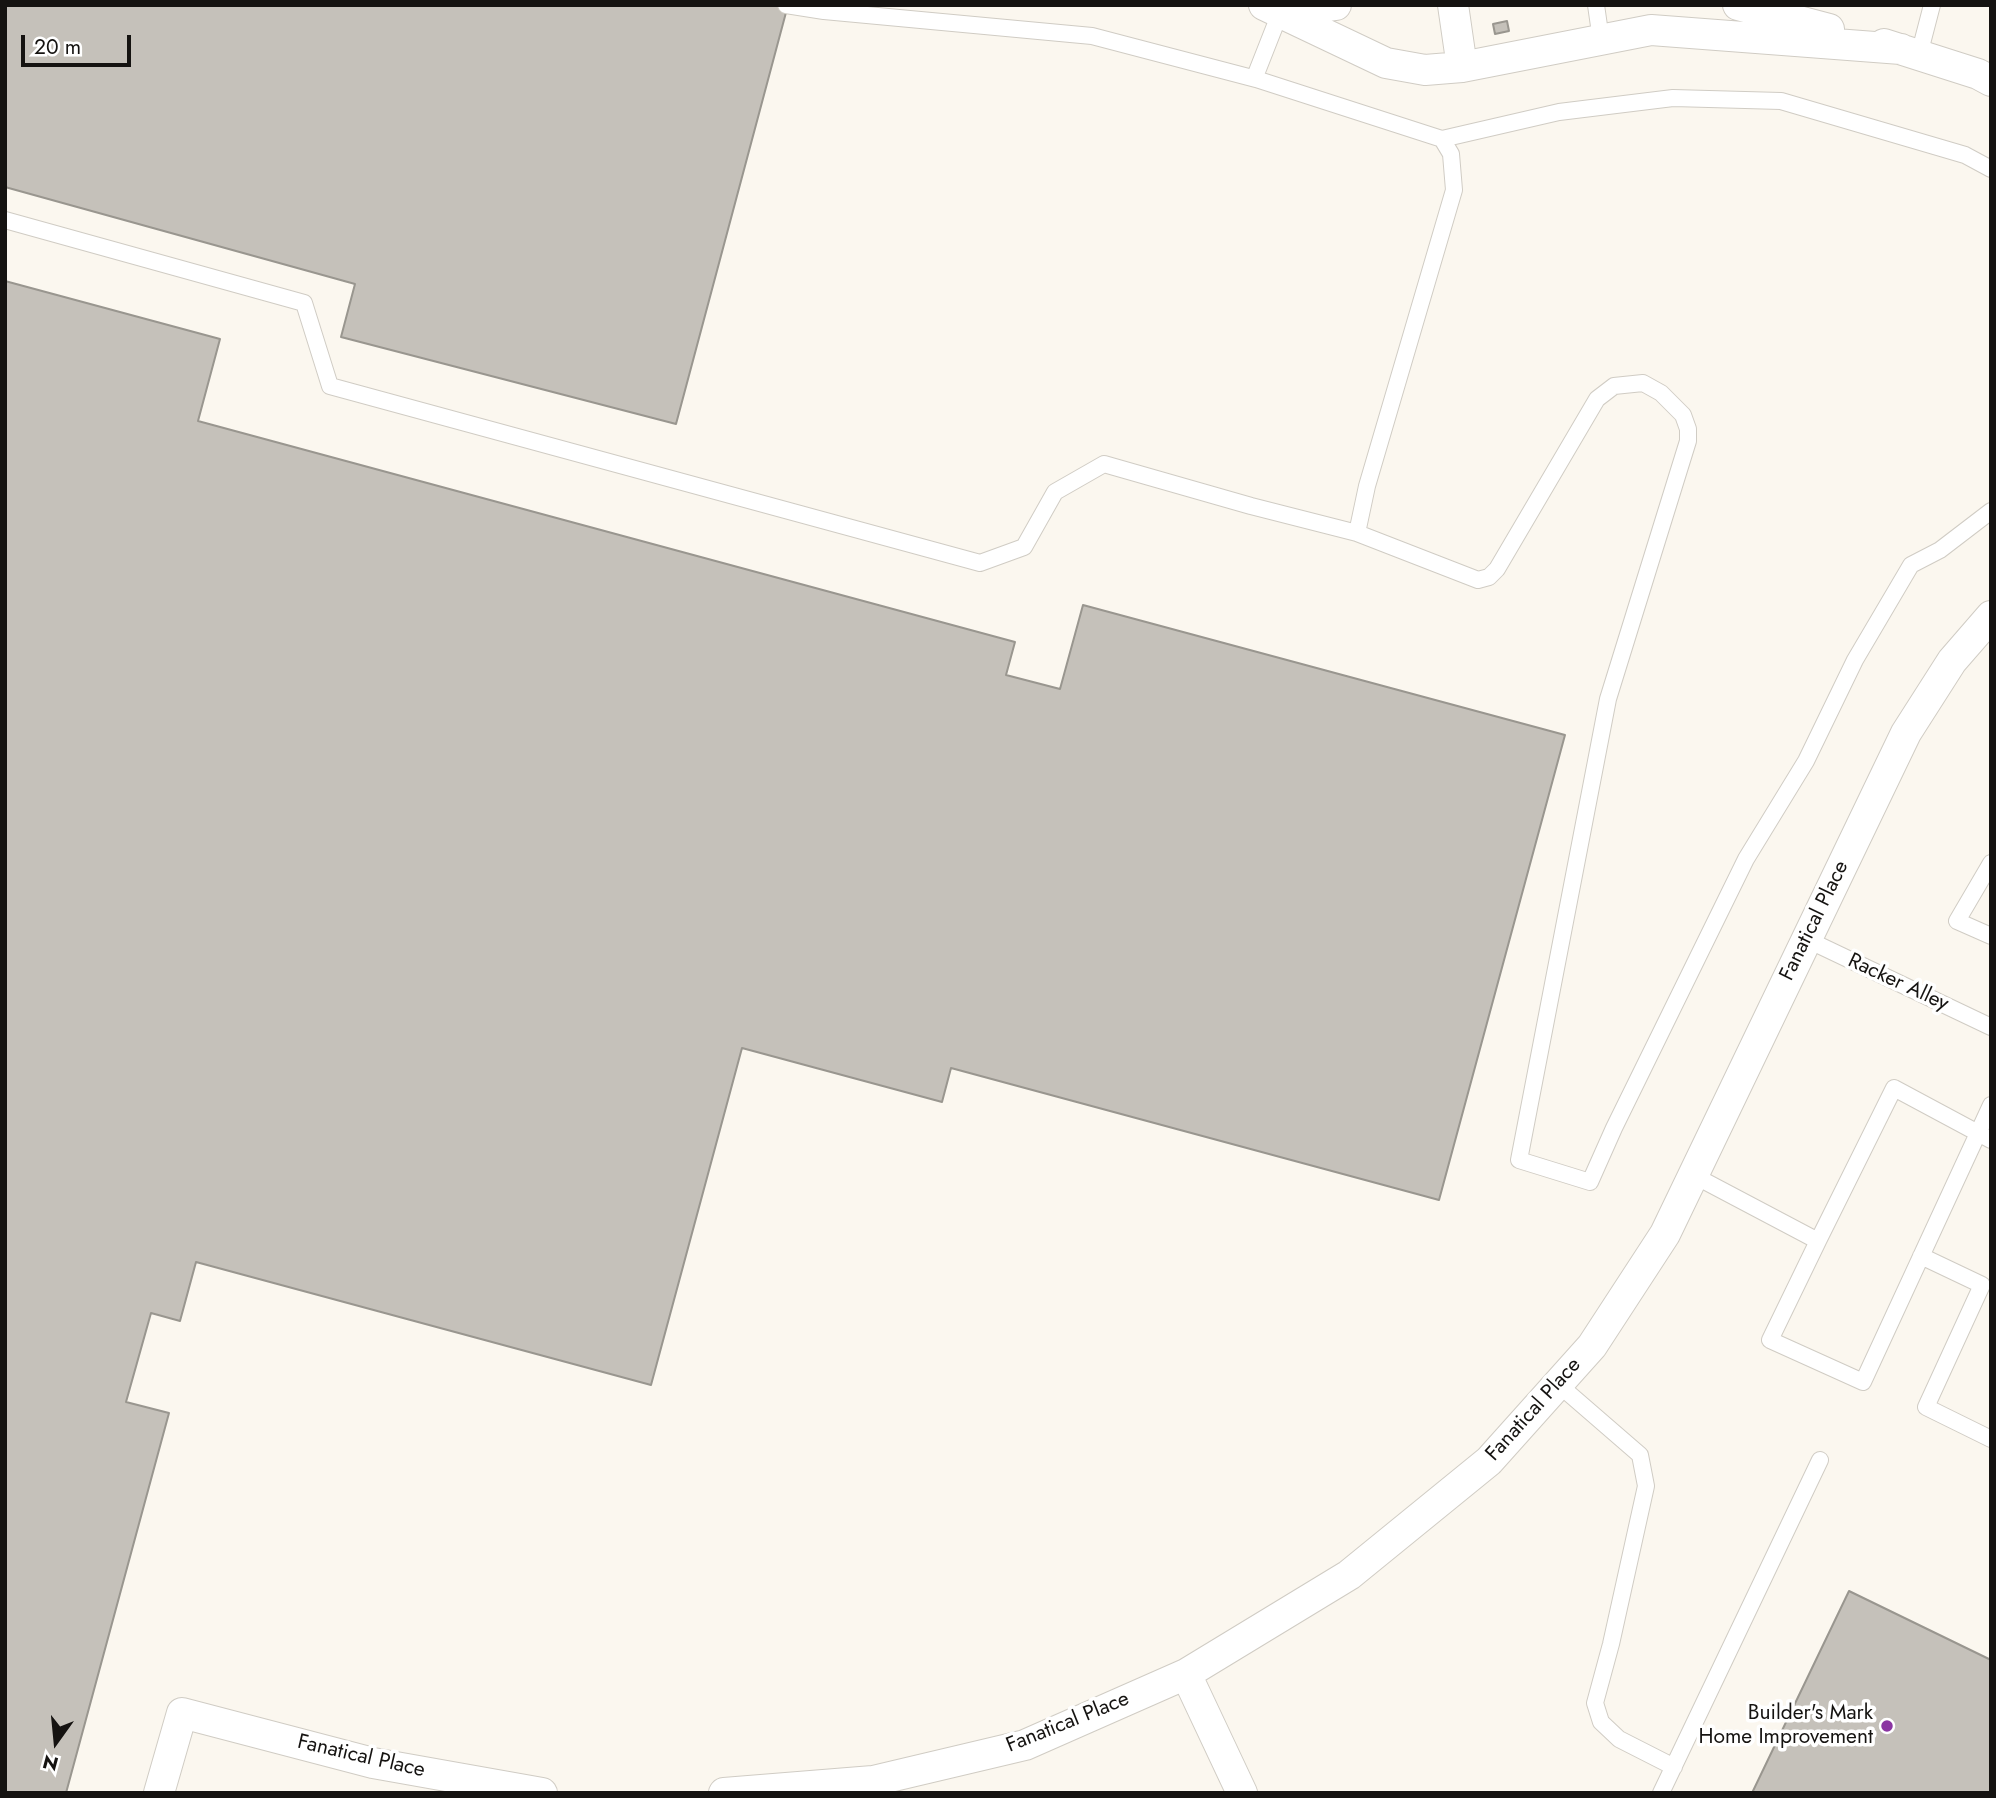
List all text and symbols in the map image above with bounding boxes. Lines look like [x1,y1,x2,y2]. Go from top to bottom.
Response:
scale bar [24,21,135,65]
text: 20 m [34,32,81,62]
street label: Fanatical Place [1775,857,1855,985]
street label: Racker Alley [1844,949,1952,1017]
street label: Fanatical Place [1481,1353,1587,1467]
street label: Fanatical Place [1003,1687,1133,1759]
place label: Builder's Mark Home Improvement [1698,1701,1873,1751]
north arrow [21,1707,91,1777]
marker: Builder's Mark Home Improvement [1879,1718,1895,1734]
street label: Fanatical Place [295,1730,427,1784]
text: N [40,1748,61,1778]

